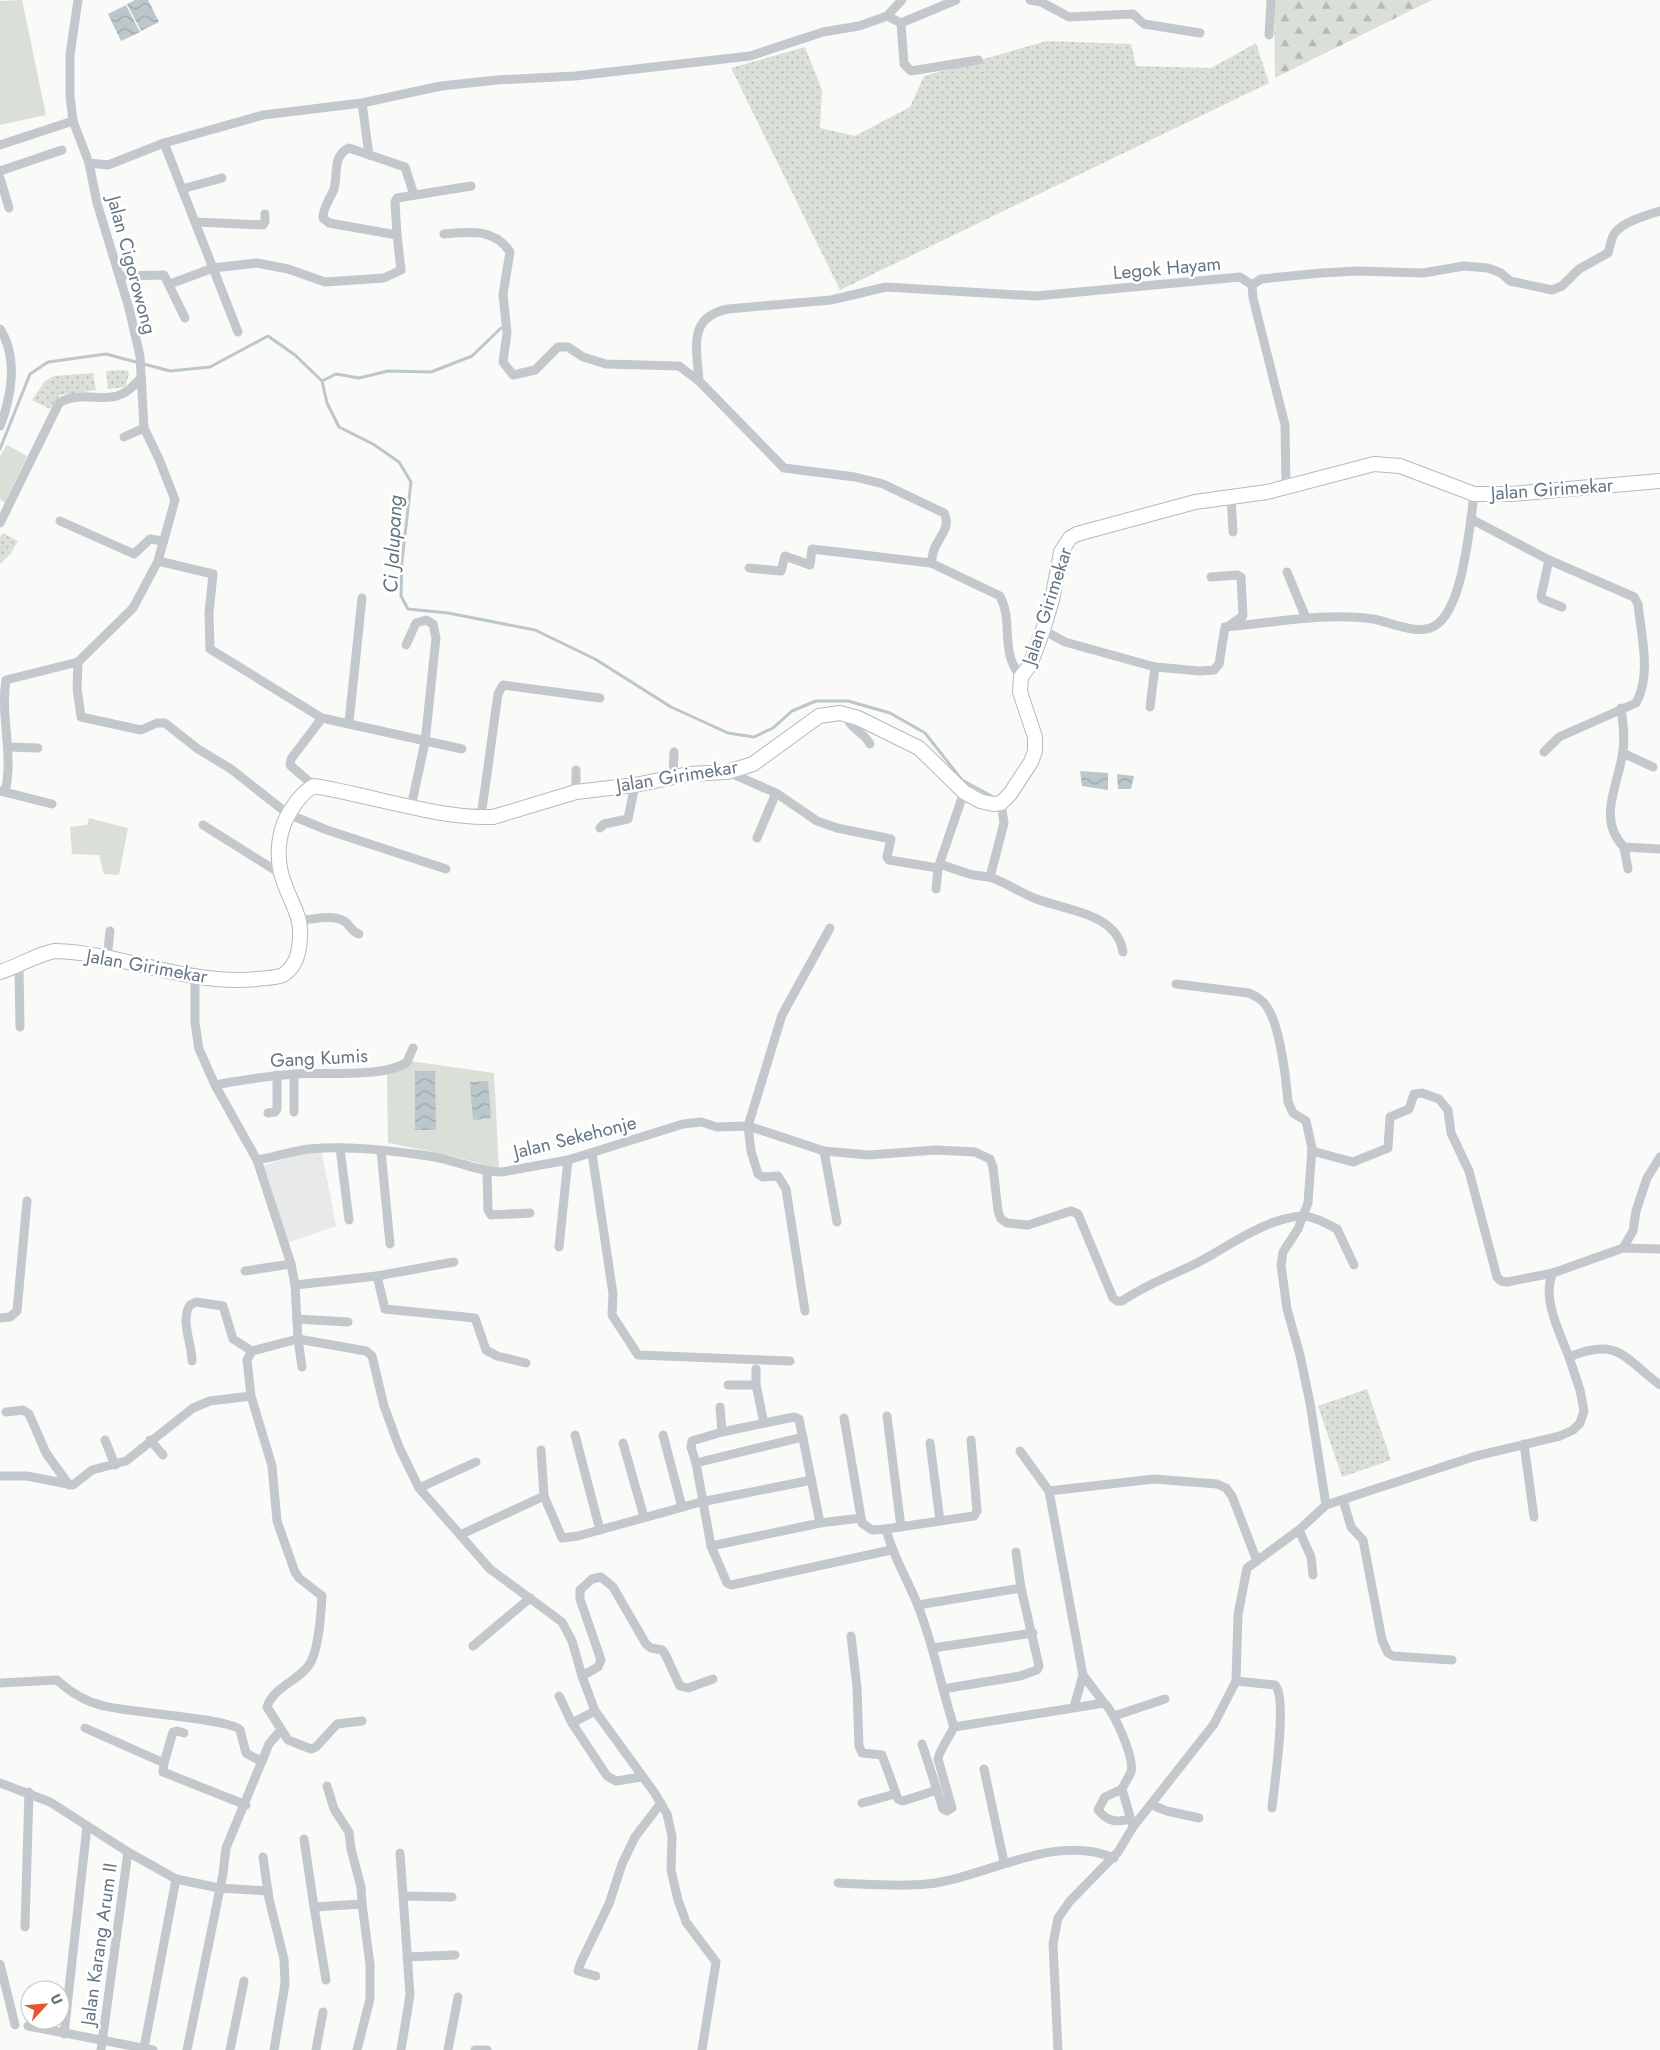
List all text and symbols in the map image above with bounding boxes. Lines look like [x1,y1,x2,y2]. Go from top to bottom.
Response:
street label: Jalan Cigorowong [100,190,163,337]
street label: Legok Hayam [1112,250,1222,286]
street label: Jalan Girimekar [1487,471,1615,507]
water label: Ci Jalupang [376,494,410,594]
street label: Jalan Girimekar [1014,543,1079,671]
street label: Jalan Girimekar [611,753,740,799]
street label: Jalan Girimekar [81,942,210,990]
street label: Gang Kumis [269,1042,369,1074]
street label: Jalan Sekehonje [508,1109,639,1166]
street label: Jalan Karang Arum II [74,1861,124,2030]
north arrow [20,1980,70,2030]
text: U [46,1991,68,2008]

